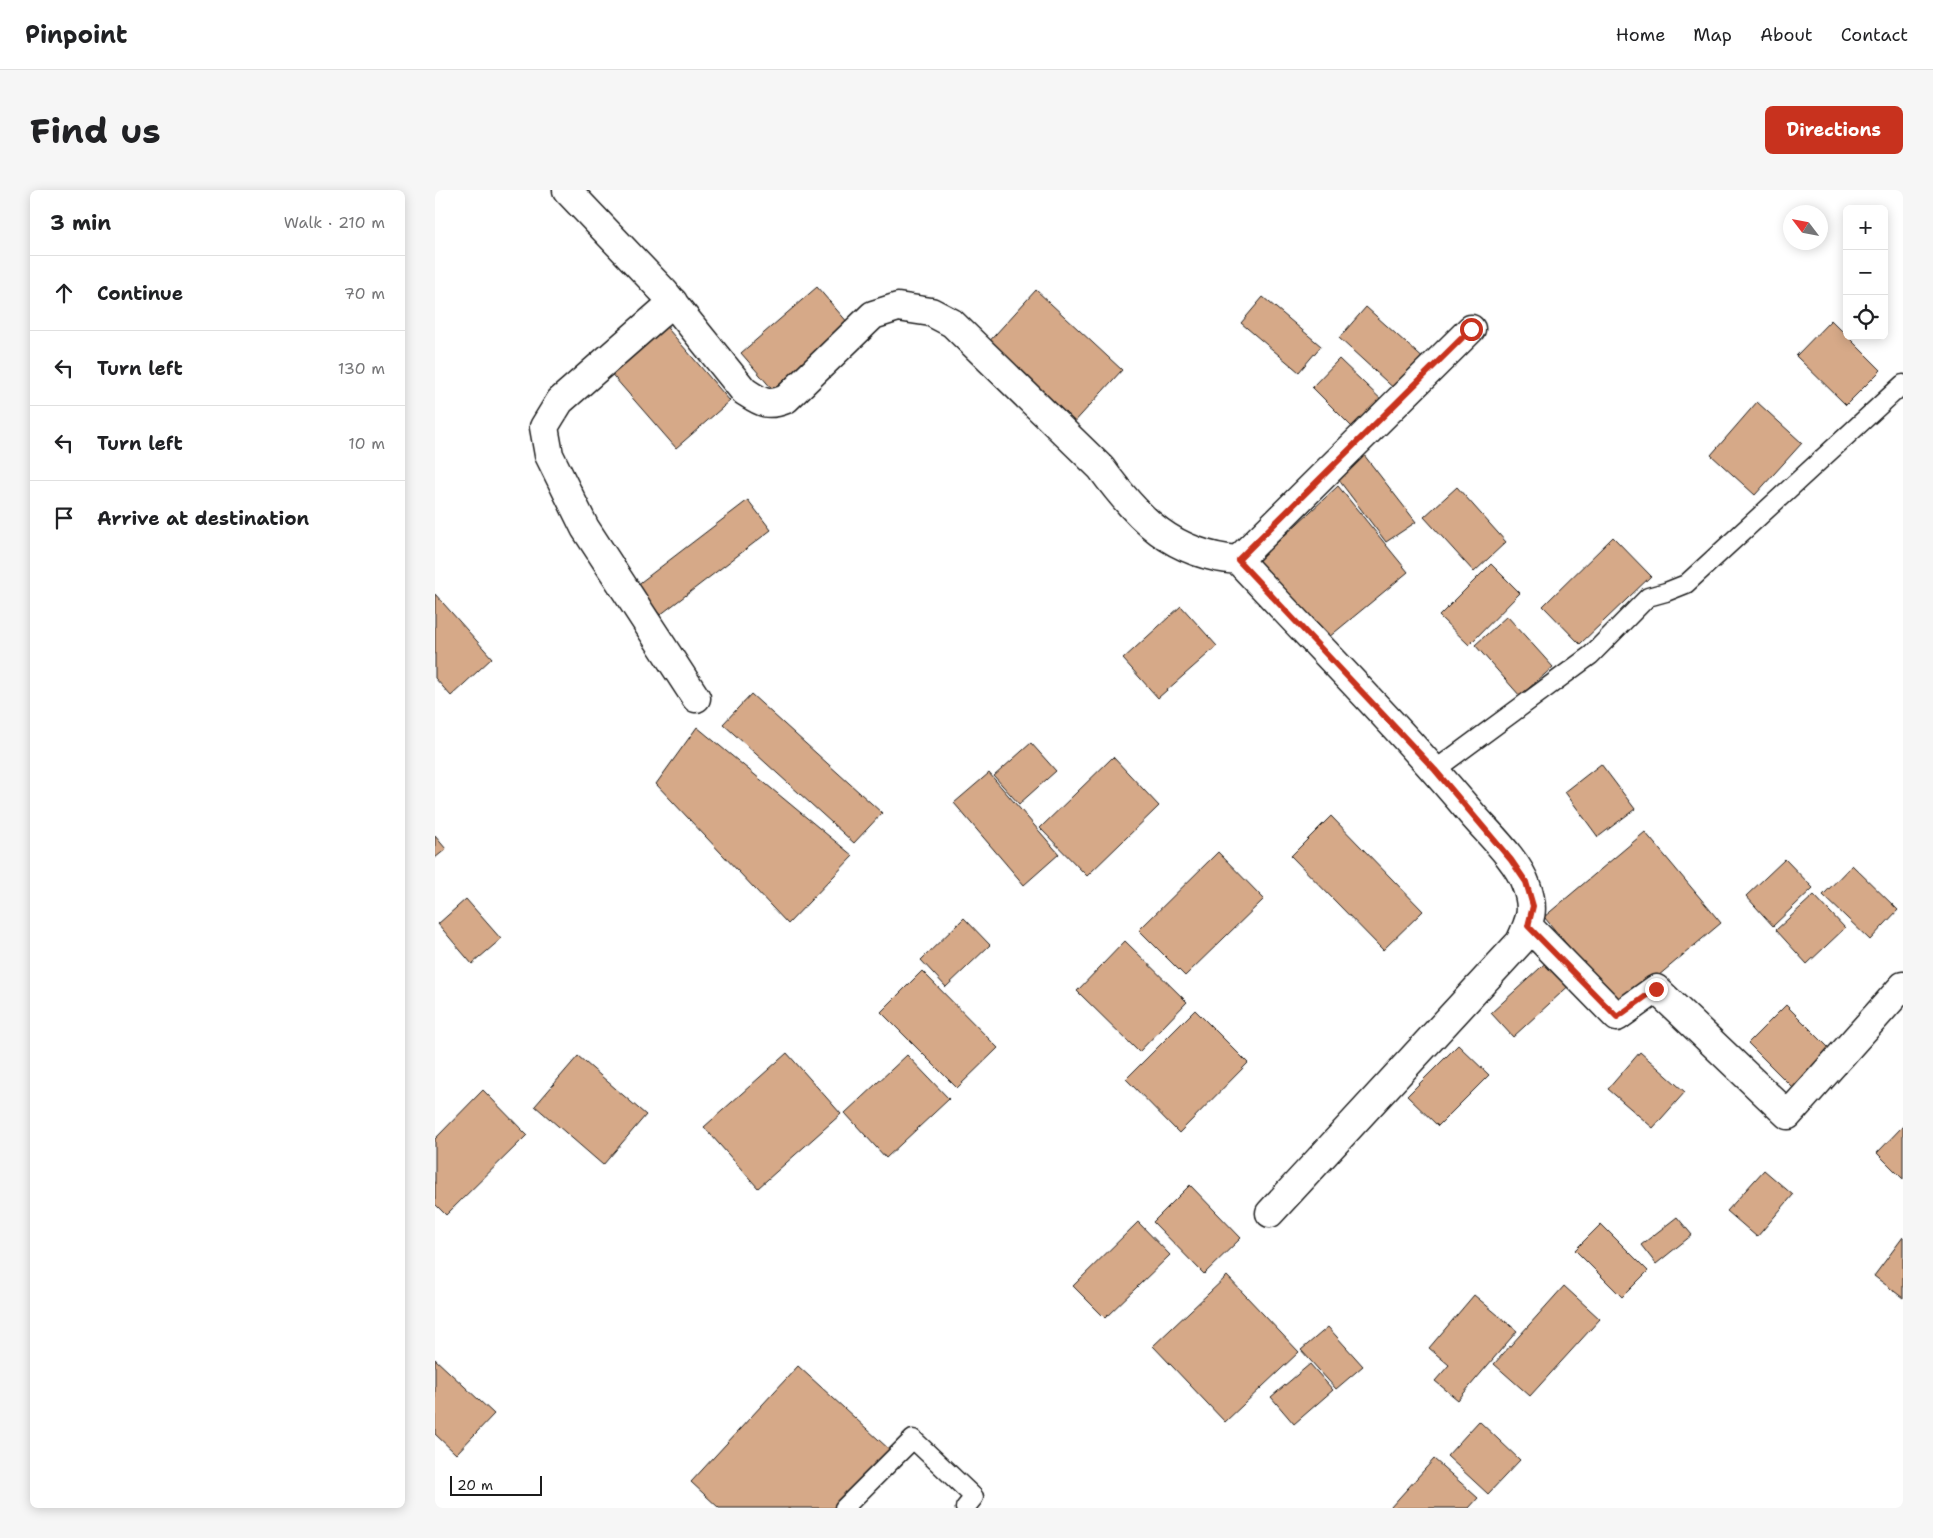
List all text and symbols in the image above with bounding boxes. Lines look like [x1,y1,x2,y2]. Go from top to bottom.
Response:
text: Pinpoint [25,19,127,51]
text: Home [1616,23,1665,47]
text: Map [1693,23,1732,47]
text: About [1760,23,1813,47]
text: Contact [1841,23,1908,47]
button: Directions [1765,106,1903,154]
text: Find us [30,107,161,154]
north arrow [1783,205,1828,250]
map controls [1843,205,1888,340]
button: + [1843,205,1888,250]
text: 3 min [50,209,111,237]
text: Walk · 210 m [284,212,385,233]
button: − [1843,250,1888,295]
icon: ahead [50,279,78,307]
text: Continue [97,281,183,306]
text: 70 m [344,283,385,304]
button: locate [1843,295,1888,340]
route start [1460,318,1483,341]
icon: left [50,354,78,382]
text: Turn left [97,356,183,381]
text: 130 m [338,358,385,379]
icon: left [50,429,78,457]
text: Turn left [97,431,183,456]
text: 10 m [348,433,385,454]
icon: arrive [50,504,78,532]
text: Arrive at destination [97,506,309,531]
route end [1645,978,1668,1001]
scale bar [450,1473,543,1496]
text: 20 m [457,1476,493,1494]

